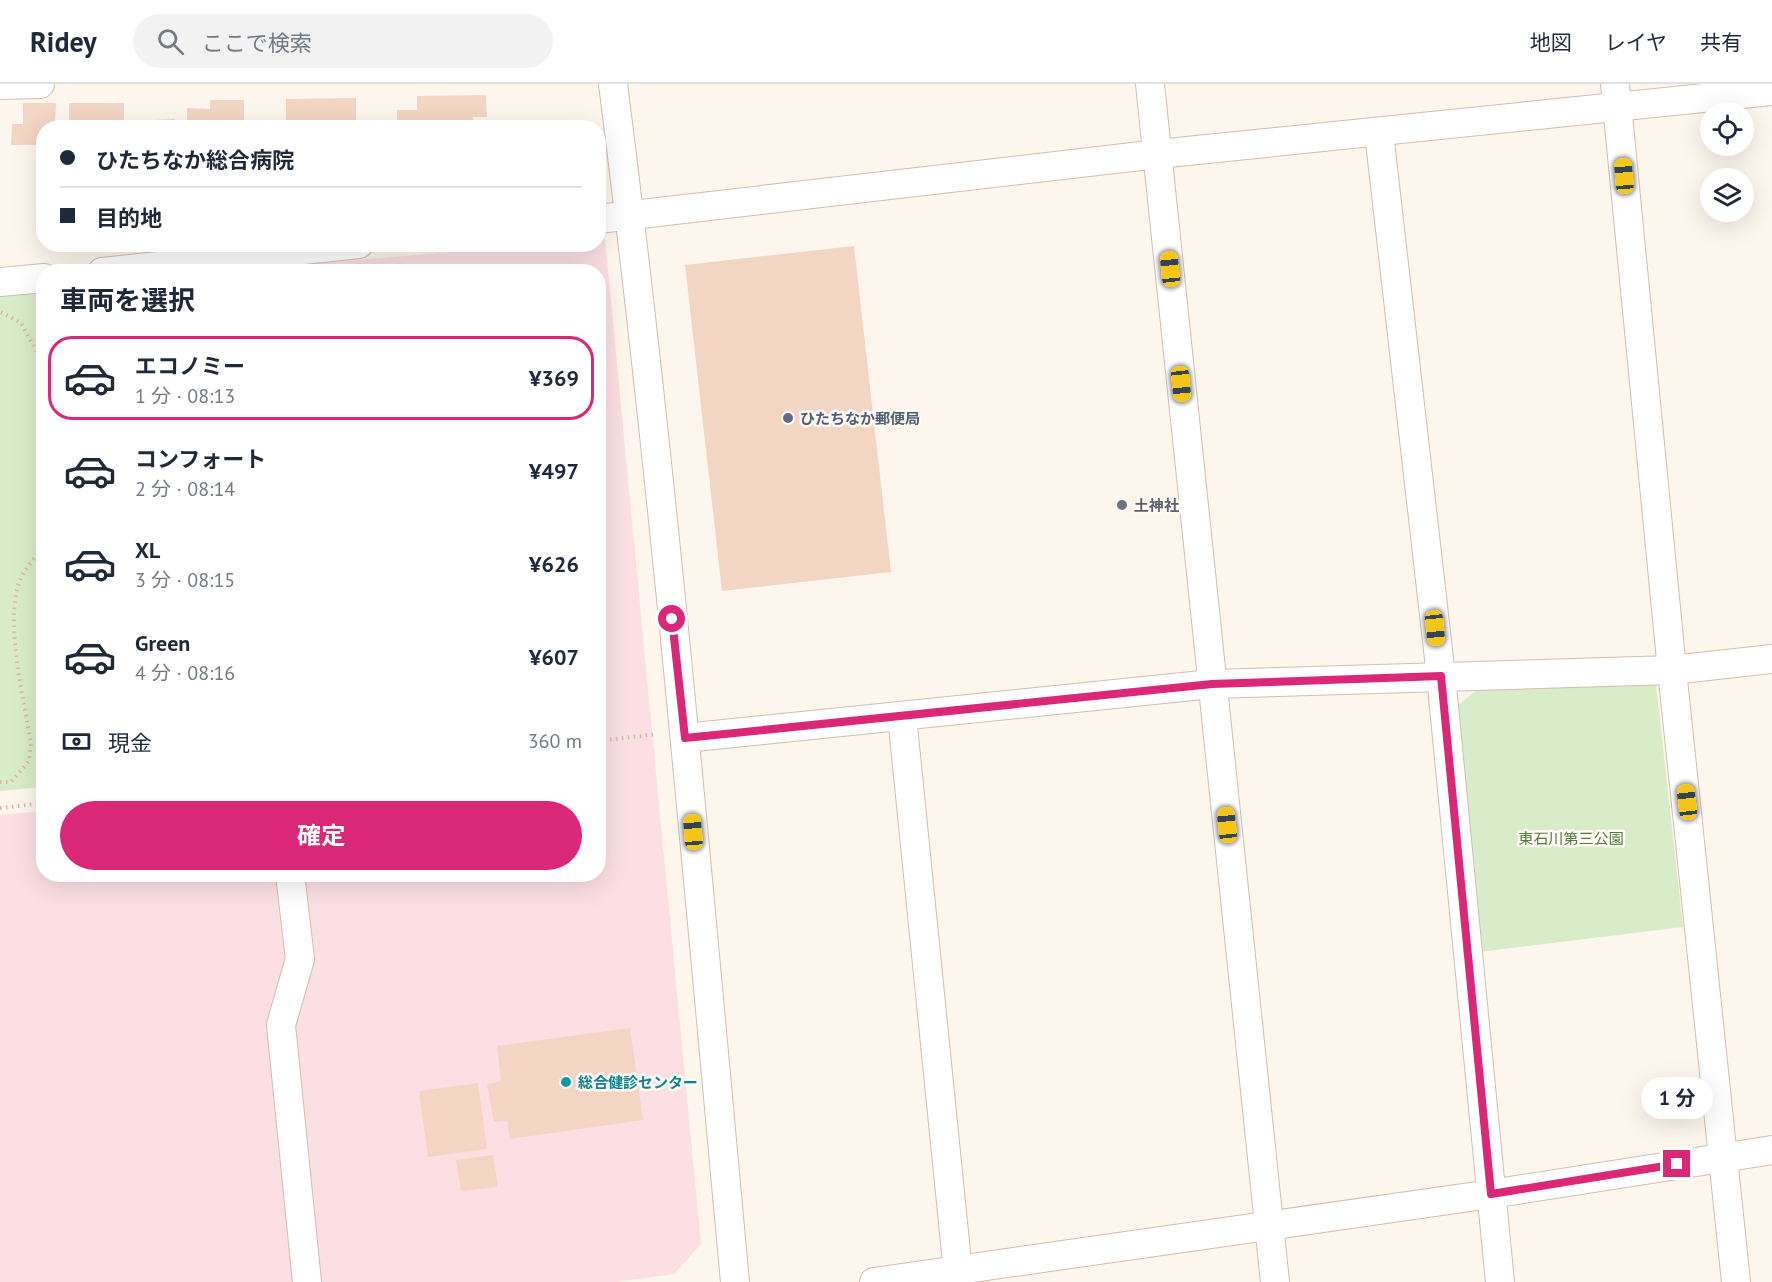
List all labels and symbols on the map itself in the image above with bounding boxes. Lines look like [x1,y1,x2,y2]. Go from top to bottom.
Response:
car [1613,157,1635,195]
car [1159,250,1181,288]
car [1170,365,1192,403]
place label: ひたちなか郵便局 [800,409,920,428]
marker: ひたちなか郵便局 [781,411,795,425]
place label: 土神社 [1134,496,1179,515]
marker: 土神社 [1115,498,1129,512]
route start [658,605,685,632]
car [1424,609,1446,647]
car [1676,783,1698,821]
car [1216,806,1238,844]
car [682,813,704,851]
park label: 東石川第三公園 [1518,829,1624,848]
place label: 総合健診センター [578,1073,698,1092]
marker: 総合健診センター [559,1075,573,1089]
callout: 1 分 [1641,1077,1713,1119]
route end [1663,1150,1690,1177]

